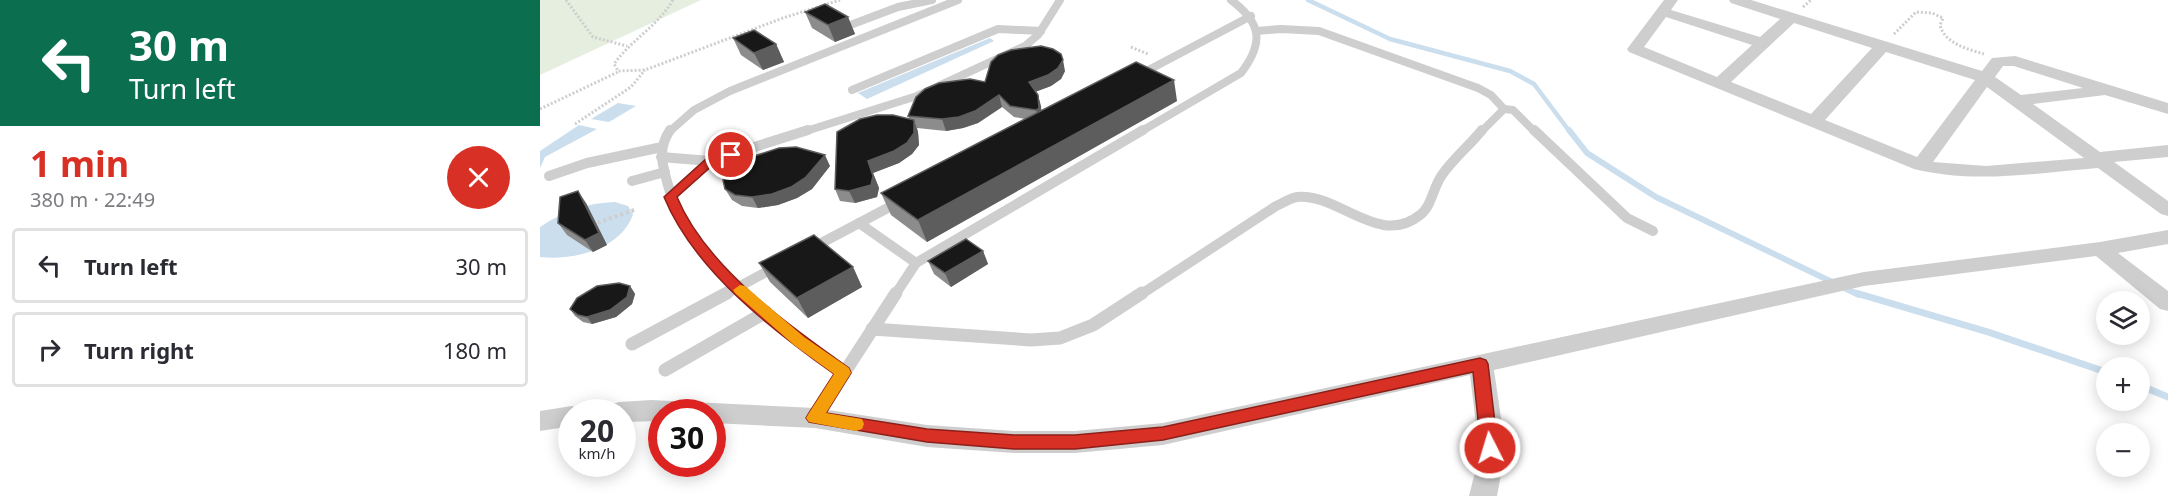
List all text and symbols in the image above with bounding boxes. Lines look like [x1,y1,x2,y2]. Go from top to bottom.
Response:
text: 30 m [129,16,229,73]
icon: left [30,24,108,102]
text: Turn left [129,70,235,107]
pin [705,129,756,180]
icon: arrive [714,138,747,171]
text: 1 min [30,139,129,188]
button: close [447,146,510,209]
text: 380 m · 22:49 [30,186,155,213]
icon: left [33,249,66,282]
text: Turn left [84,251,178,281]
text: 30 m [456,251,507,281]
map controls [2096,291,2150,477]
button: layers [2096,291,2150,345]
icon: right [33,333,66,366]
text: Turn right [84,335,194,365]
text: 180 m [443,335,507,365]
button: + [2096,357,2150,411]
speed limit sign: 30 [648,399,726,477]
text: 20 [580,410,614,451]
position arrow [1458,416,1522,480]
button: − [2096,423,2150,477]
text: km/h [579,443,615,463]

